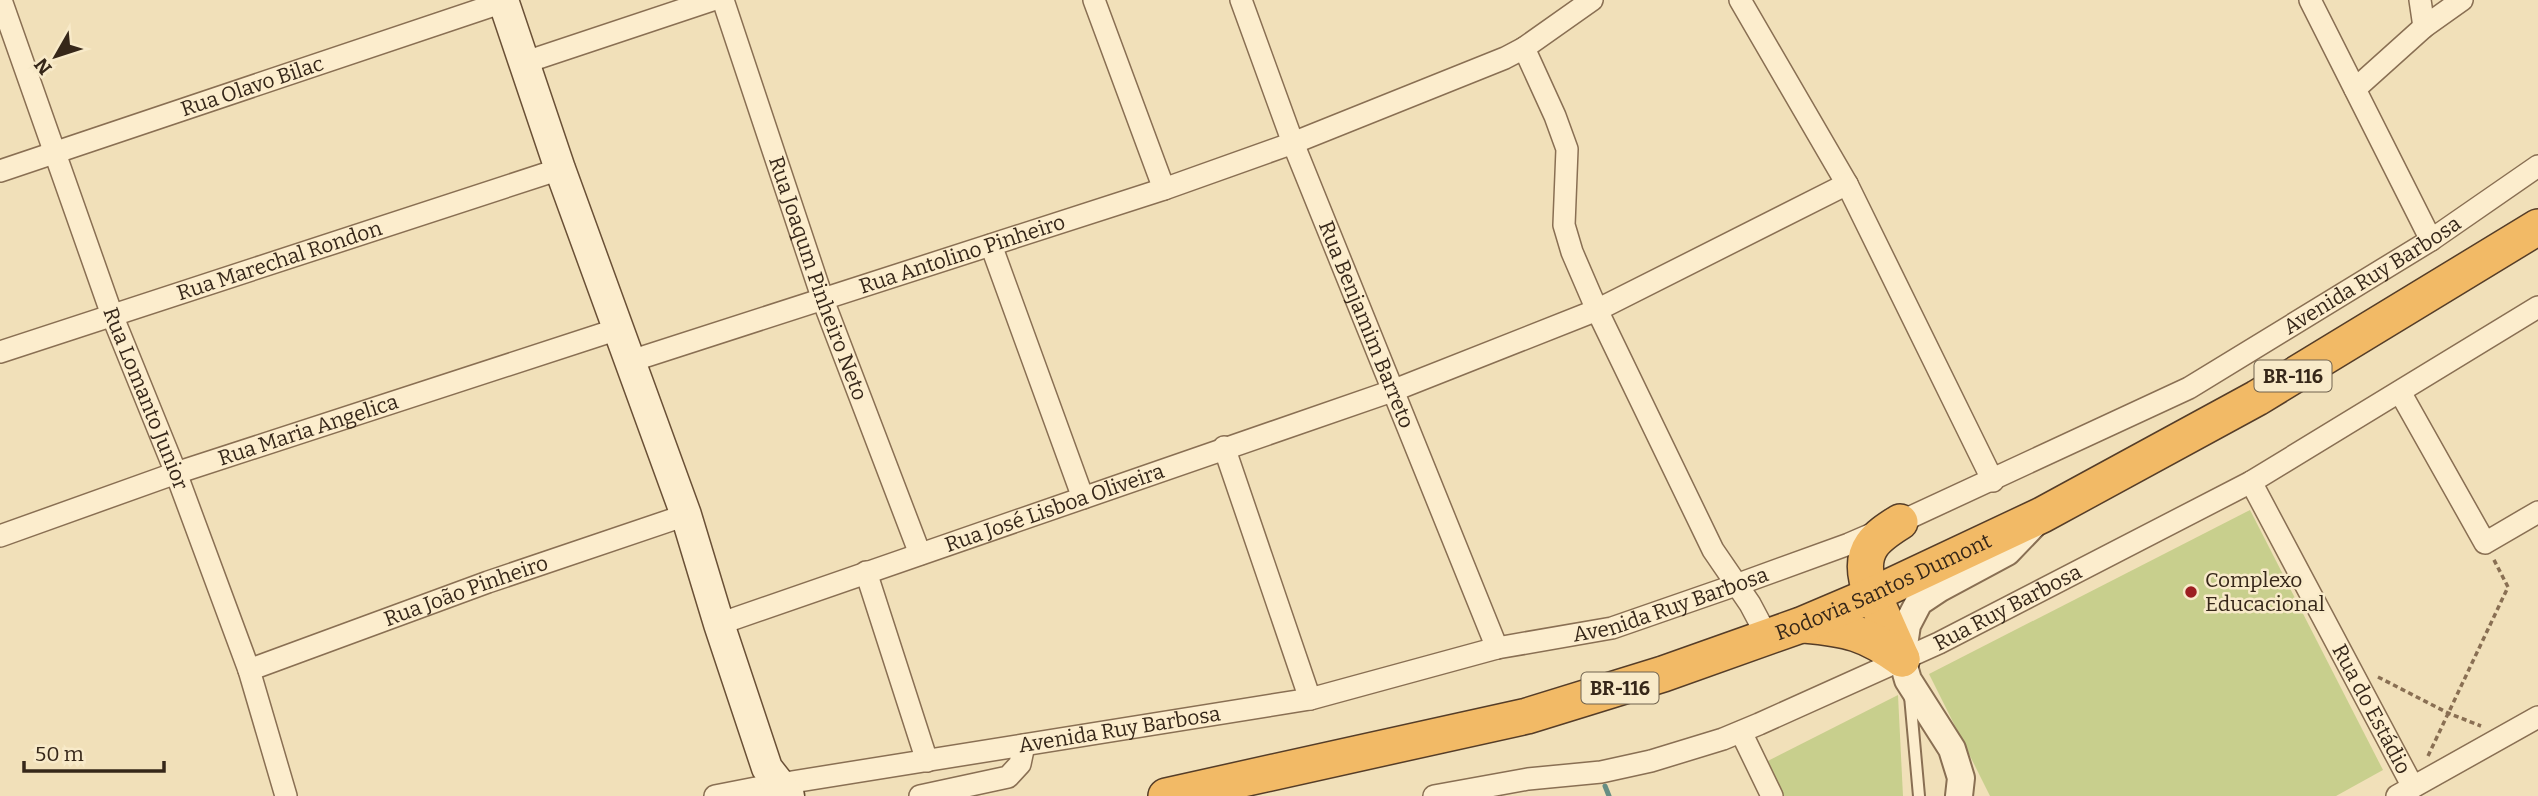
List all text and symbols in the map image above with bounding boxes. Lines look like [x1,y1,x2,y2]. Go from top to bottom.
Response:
north arrow [21,21,91,91]
street label: Rua Olavo Bilac [177,50,327,122]
text: N [29,53,57,79]
street label: Rua Joaqum Pinheiro Neto [763,153,873,404]
street label: Rua Antolino Pinheiro [856,209,1068,299]
street label: Avenida Ruy Barbosa [2279,210,2466,340]
street label: Rua Marechal Rondon [174,215,385,306]
street label: Rua Benjamim Barreto [1313,217,1420,432]
street label: Rua Lomanto Junior [97,304,194,493]
road number: BR-116 [2254,360,2332,392]
street label: Rua Maria Angelica [215,388,402,471]
street label: Rua José Lisboa Oliveira [941,458,1168,558]
street label: Rodovia Santos Dumont [1772,528,1996,646]
street label: Rua João Pinheiro [380,550,551,632]
street label: Rua Ruy Barbosa [1929,558,2086,656]
street label: Avenida Ruy Barbosa [1571,561,1772,648]
place label: Complexo Educacional [2205,567,2325,617]
marker: Complexo Educacional [2183,584,2199,600]
street label: Rua do Estádio [2326,640,2417,778]
road number: BR-116 [1582,673,1658,704]
street label: Avenida Ruy Barbosa [1017,700,1223,759]
scale bar [24,730,164,774]
text: 50 m [35,741,84,767]

